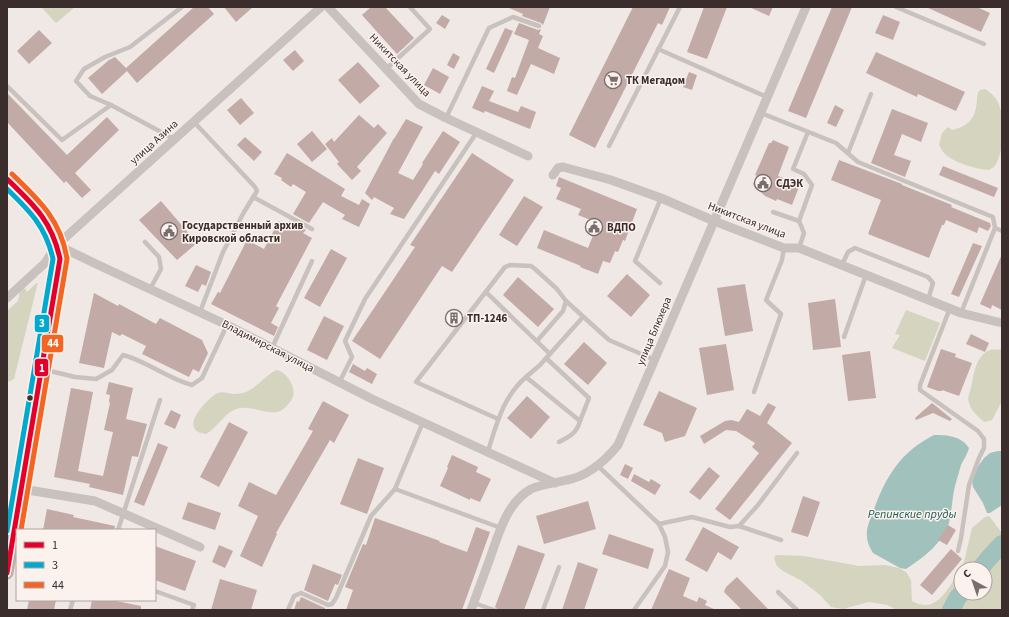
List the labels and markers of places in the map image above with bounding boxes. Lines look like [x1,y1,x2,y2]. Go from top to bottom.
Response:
supermarket icon: ТК Мегадом [603,70,623,90]
place label: ТК Мегадом [626,73,685,88]
public building icon: СДЭК [753,173,773,193]
place label: СДЭК [776,176,803,191]
public building icon: ВДПО [584,217,604,237]
place label: Государственный архив Кировской области [182,218,304,246]
place label: ВДПО [607,220,636,235]
public building icon: Государственный архив Кировской области [159,221,179,241]
building icon: ТП-1246 [444,308,464,328]
place label: ТП-1246 [467,311,507,326]
unlabelled marker [25,393,35,403]

